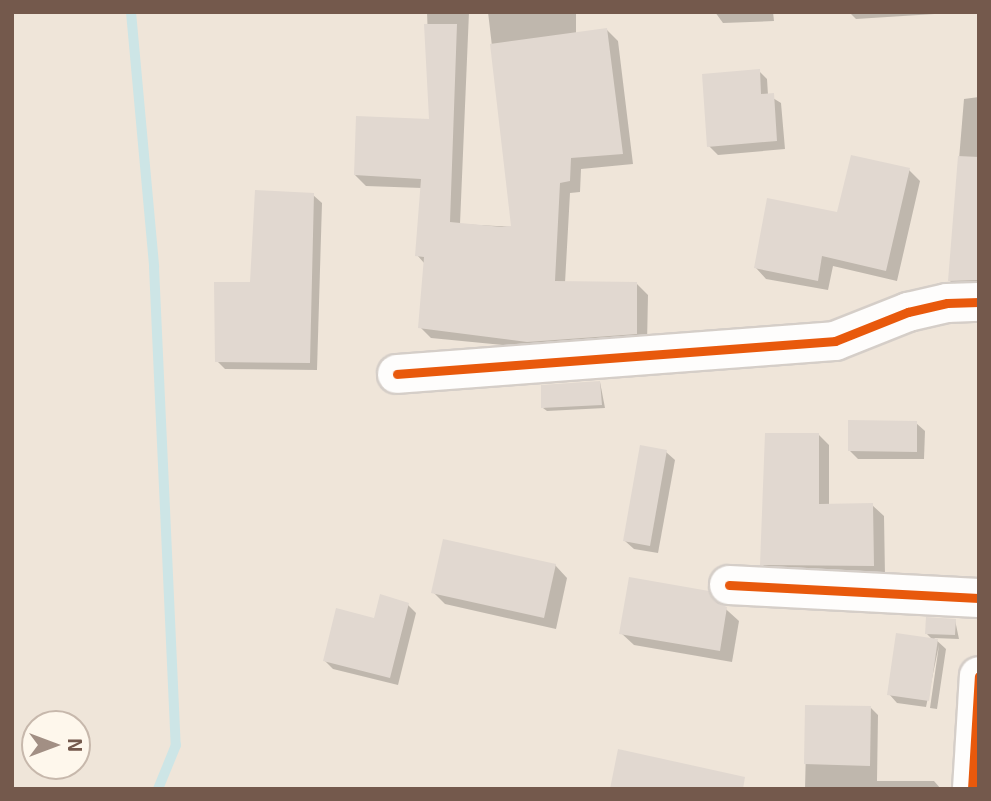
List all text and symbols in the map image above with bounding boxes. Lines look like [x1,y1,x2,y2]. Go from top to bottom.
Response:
north arrow [21,710,91,780]
text: N [64,738,87,752]

